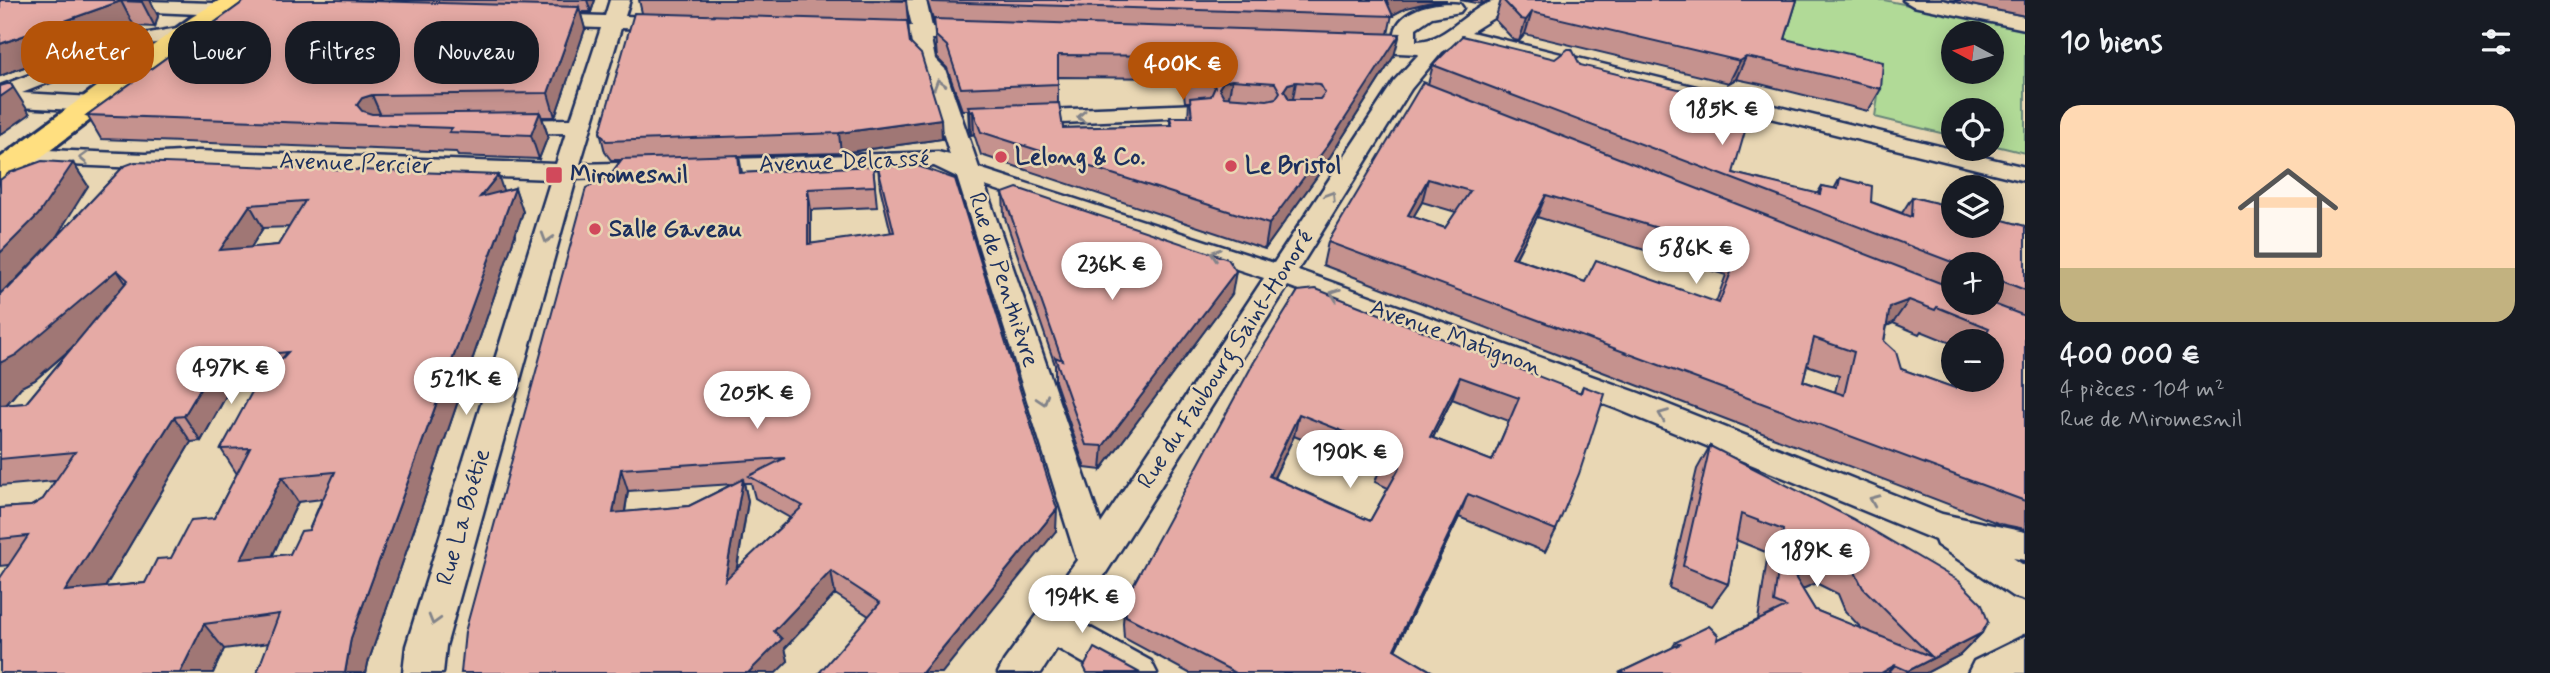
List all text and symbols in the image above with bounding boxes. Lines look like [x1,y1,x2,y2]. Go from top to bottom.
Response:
chip: Acheter [21,21,154,84]
chip: Louer [168,21,271,84]
chip: Filtres [285,21,400,84]
chip: Nouveau [414,21,539,84]
north arrow [1941,21,2004,84]
map controls [1941,21,2004,392]
text: 10 biens [2060,23,2162,62]
icon: filters [2477,23,2515,61]
pin: 400K € [1126,42,1240,102]
text: 400K € [1144,50,1222,80]
one-way arrow [932,78,947,90]
pin: 185K € [1665,88,1779,147]
text: 185K € [1685,95,1759,125]
button: locate [1941,98,2004,161]
one-way arrow [1077,109,1088,124]
place label: Lelong & Co. [1015,142,1145,174]
street label: Avenue Delcassé [758,144,930,180]
street label: Avenue Percier [279,146,433,182]
marker: Lelong & Co. [993,149,1009,165]
icon: home [2225,150,2351,276]
one-way arrow [78,151,89,166]
place label: Le Bristol [1245,151,1342,182]
marker: Le Bristol [1223,158,1239,174]
place label: Miromesnil [570,160,688,191]
marker: Miromesnil [544,165,564,185]
button: layers [1941,175,2004,238]
street label: Rue de Penthièvre [960,189,1046,372]
one-way arrow [1323,191,1336,204]
place label: Salle Gaveau [609,214,742,245]
marker: Salle Gaveau [587,221,603,237]
street label: Rue du Faubourg Saint-Honoré [1131,224,1324,497]
pin: 586K € [1639,226,1753,286]
one-way arrow [540,231,555,243]
text: 586K € [1659,234,1733,264]
pin: 236K € [1055,243,1169,302]
one-way arrow [1210,247,1222,262]
text: 236K € [1077,250,1147,280]
button: + [1941,252,2004,315]
one-way arrow [1329,288,1341,302]
street label: Avenue Matignon [1366,292,1547,384]
button: − [1941,329,2004,392]
text: 400 000 € [2060,336,2201,375]
pin: 497K € [174,346,288,406]
text: 497K € [192,354,270,384]
pin: 521K € [409,358,523,417]
text: 521K € [430,365,502,395]
pin: 205K € [700,372,814,431]
text: 4 pièces · 104 m² [2060,375,2225,405]
text: 205K € [720,379,794,409]
one-way arrow [1035,393,1049,406]
text: Rue de Miromesnil [2060,405,2242,435]
one-way arrow [1658,409,1670,423]
pin: 190K € [1293,430,1407,490]
text: 190K € [1312,438,1388,468]
street label: Rue La Boétie [430,445,498,589]
one-way arrow [1869,495,1881,509]
pin: 189K € [1760,530,1874,589]
text: 189K € [1781,537,1853,567]
pin: 194K € [1025,576,1139,635]
text: 194K € [1044,583,1120,613]
one-way arrow [427,614,442,626]

